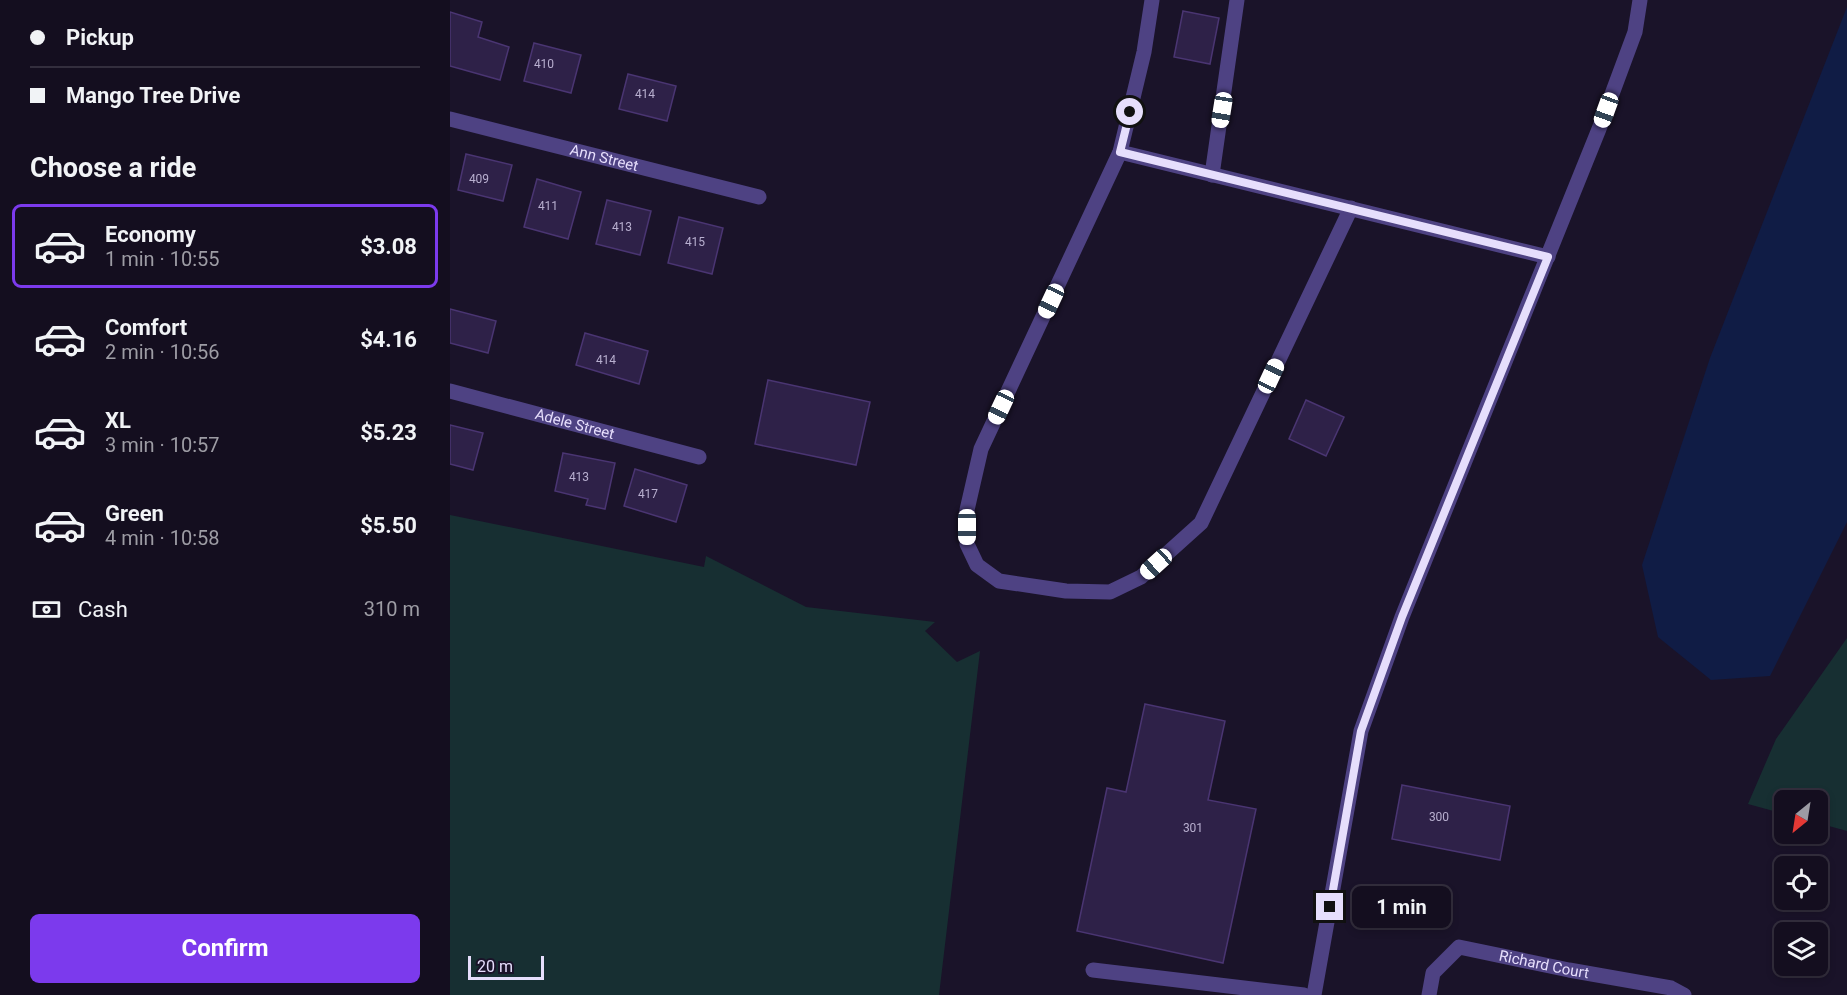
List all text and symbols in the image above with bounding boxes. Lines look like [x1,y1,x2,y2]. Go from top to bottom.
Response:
text: Pickup [66,25,134,50]
house number: 410 [534,57,554,71]
text: Mango Tree Drive [66,83,240,108]
house number: 414 [635,87,655,101]
car [1591,90,1621,130]
car [1210,91,1234,129]
route start [1116,98,1143,125]
street label: Ann Street [568,141,640,175]
text: Choose a ride [30,152,196,184]
house number: 409 [469,172,489,186]
house number: 411 [538,199,558,213]
icon: car [33,219,87,273]
house number: 413 [612,220,632,234]
text: Economy [105,222,196,247]
text: $3.08 [360,234,417,259]
house number: 415 [685,235,705,249]
text: 1 min · 10:55 [105,247,220,271]
car [1035,281,1067,321]
icon: car [33,312,87,366]
text: Comfort [105,315,187,340]
text: $4.16 [360,327,417,352]
text: 2 min · 10:56 [105,340,220,364]
house number: 414 [596,353,616,367]
car [1255,356,1287,396]
car [985,387,1017,427]
icon: car [33,405,87,459]
street label: Adele Street [533,405,616,443]
text: XL [105,408,131,433]
text: $5.23 [360,420,417,445]
text: 3 min · 10:57 [105,433,220,457]
house number: 413 [569,470,589,484]
house number: 417 [638,487,658,501]
icon: car [33,498,87,552]
text: Green [105,501,164,526]
car [958,509,976,545]
text: $5.50 [360,513,417,538]
text: 4 min · 10:58 [105,526,220,550]
car [1137,545,1175,583]
icon: cash [30,593,63,626]
text: Cash [78,597,128,622]
text: 310 m [364,597,420,621]
north arrow [1774,790,1828,844]
map controls [1774,790,1828,976]
house number: 300 [1429,810,1449,824]
house number: 301 [1183,821,1203,835]
button: locate [1774,856,1828,910]
callout: 1 min [1351,886,1450,928]
route end [1316,893,1343,920]
text: 1 min [1376,895,1427,919]
button: Confirm [30,914,420,983]
button: layers [1774,922,1828,976]
street label: Richard Court [1497,947,1590,982]
scale bar [468,953,544,980]
text: 20 m [477,957,513,976]

